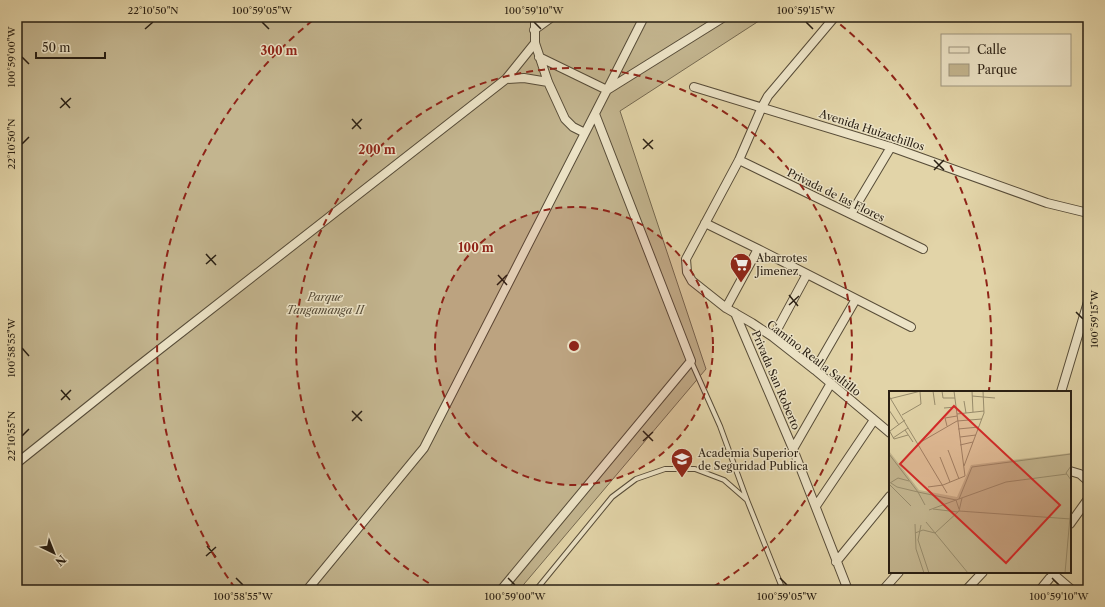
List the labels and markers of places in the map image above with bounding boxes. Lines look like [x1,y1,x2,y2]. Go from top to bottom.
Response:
supermarket icon: Abarrotes Jimenez [728,251,754,284]
place label: Abarrotes Jimenez [754,251,808,278]
centre of rings [567,339,581,353]
school or university icon: Academia Superior de Seguridad Publica [669,446,695,479]
place label: Academia Superior de Seguridad Publica [697,446,808,473]

